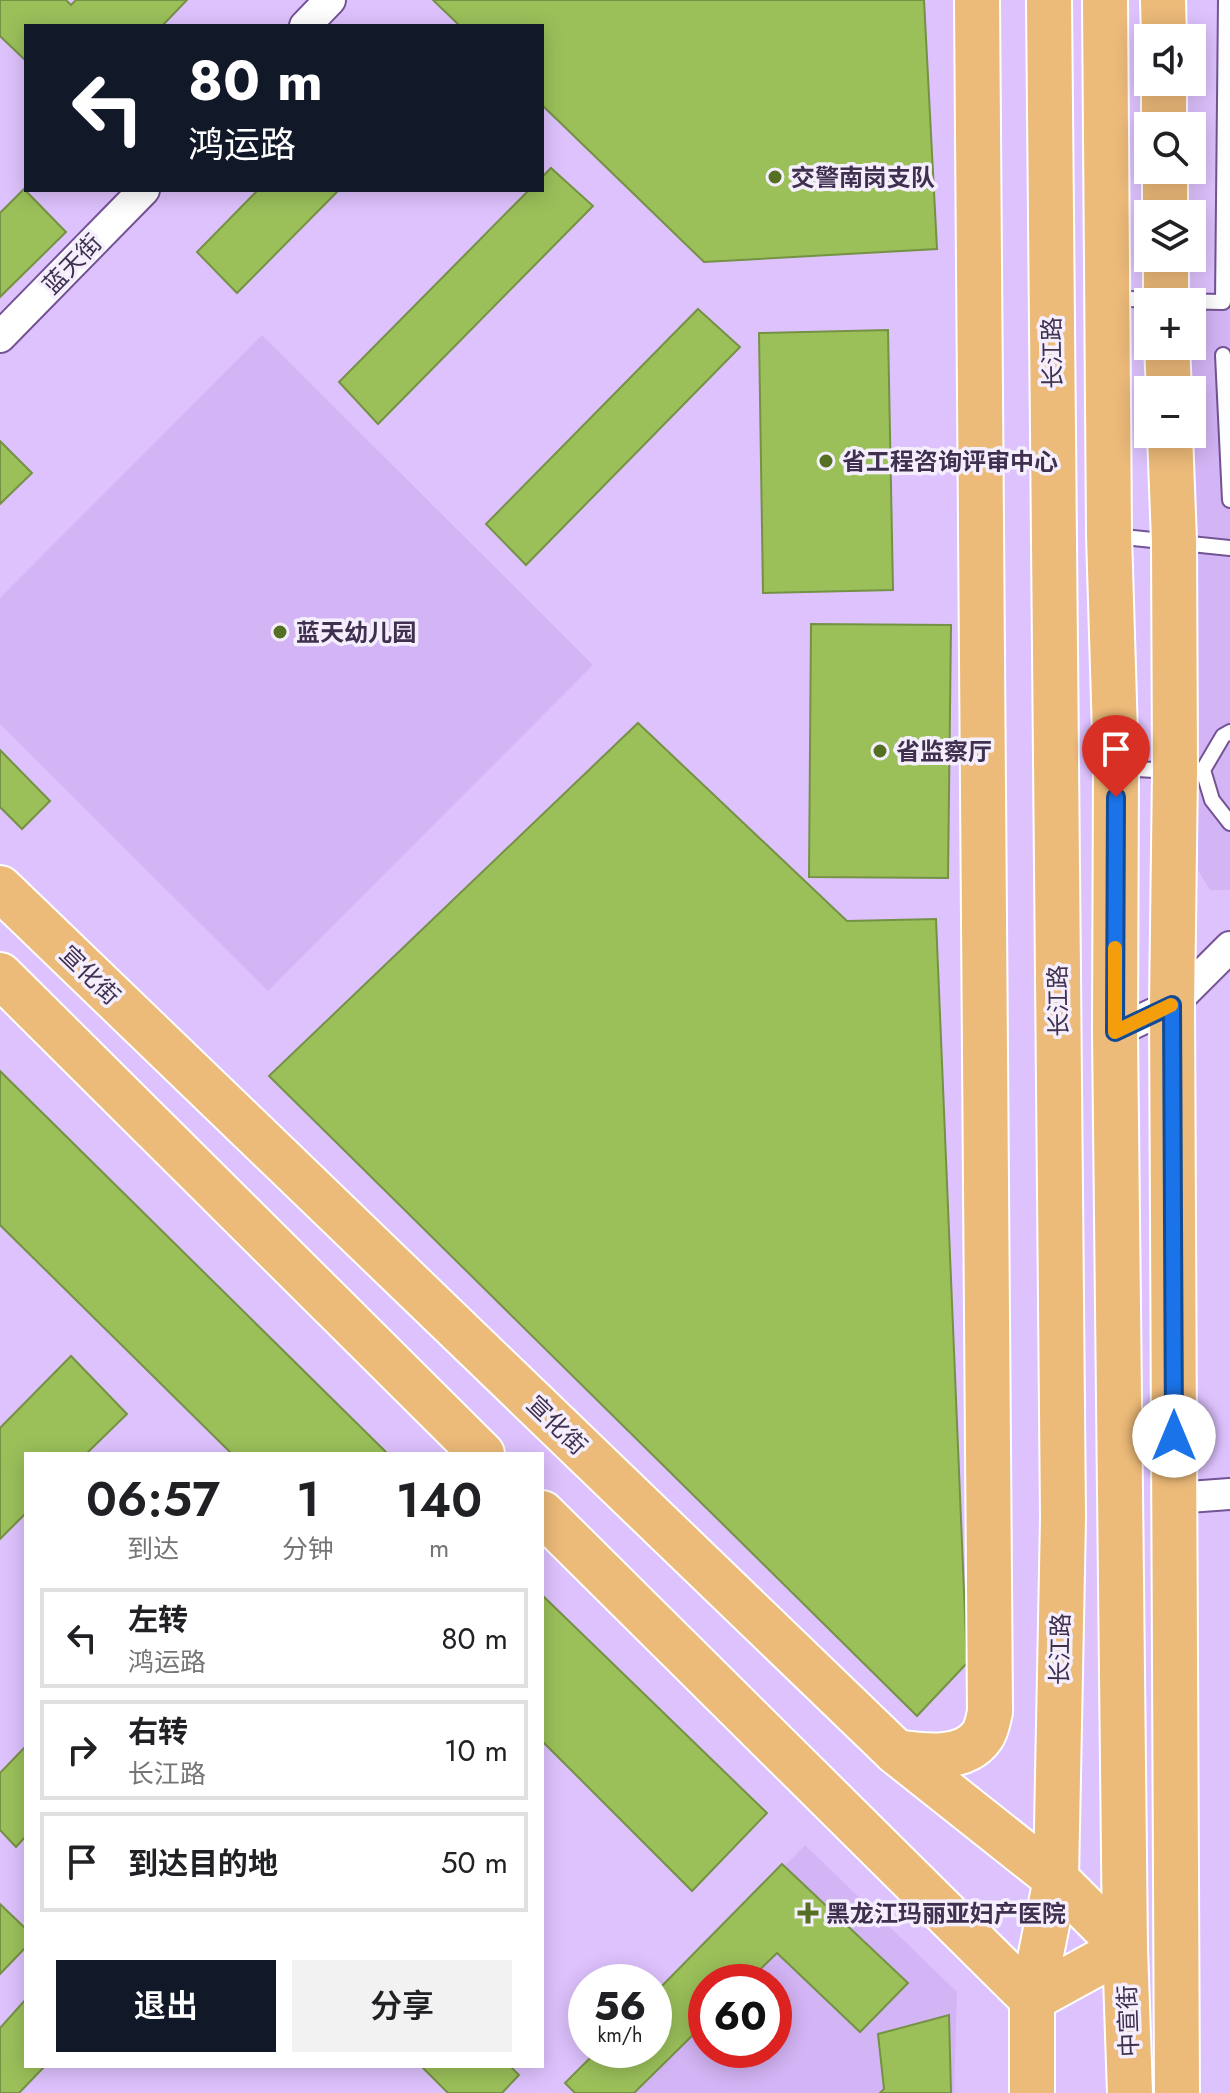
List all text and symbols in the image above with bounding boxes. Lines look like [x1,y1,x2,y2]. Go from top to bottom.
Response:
map controls [1134,24,1206,448]
button: sound [1134,24,1206,96]
text: 80 m [188,40,323,121]
icon: left [56,56,160,160]
button: search [1134,112,1206,184]
text: 鸿运路 [188,118,296,170]
place label: 交警南岗支队 [791,160,935,195]
marker: 交警南岗支队 [766,168,784,186]
button: layers [1134,200,1206,272]
street label: 蓝天街 [34,226,110,302]
button: + [1134,288,1206,360]
street label: 长江路 [1034,317,1070,389]
button: − [1134,376,1206,448]
place label: 省工程咨询评审中心 [842,444,1058,479]
marker: 省工程咨询评审中心 [817,452,835,470]
place label: 蓝天幼儿园 [296,615,416,650]
marker: 蓝天幼儿园 [271,623,289,641]
pin [1082,715,1150,797]
icon: arrive [1094,727,1138,771]
place label: 省监察厅 [896,734,992,769]
marker: 省监察厅 [871,742,889,760]
street label: 宣化街 [52,937,128,1013]
street label: 长江路 [1040,965,1076,1037]
street label: 宣化街 [519,1387,595,1463]
position arrow [1132,1394,1216,1478]
text: 06:57 [86,1465,220,1534]
text: 1 [296,1465,320,1534]
text: 140 [396,1466,482,1535]
text: m [429,1529,449,1567]
text: 到达 [127,1530,179,1568]
text: 分钟 [282,1530,334,1568]
text: 左转 [128,1598,188,1641]
street label: 长江路 [1042,1613,1078,1685]
icon: left [60,1616,104,1660]
text: 80 m [441,1617,508,1660]
text: 鸿运路 [128,1643,206,1681]
text: 右转 [128,1710,188,1753]
icon: right [60,1728,104,1772]
text: 10 m [444,1729,508,1772]
text: 长江路 [128,1755,206,1793]
icon: arrive [60,1840,104,1884]
text: 50 m [441,1841,508,1884]
text: 到达目的地 [128,1842,278,1885]
place label: 黑龙江玛丽亚妇产医院 [826,1896,1066,1931]
marker: 黑龙江玛丽亚妇产医院 [797,1902,819,1924]
button: 退出 [56,1960,276,2052]
button: 分享 [292,1960,512,2052]
speed limit sign: 60 [688,1964,792,2068]
text: 56 [594,1977,646,2035]
street label: 中宣街 [1109,1984,1147,2058]
text: km/h [597,2021,643,2050]

